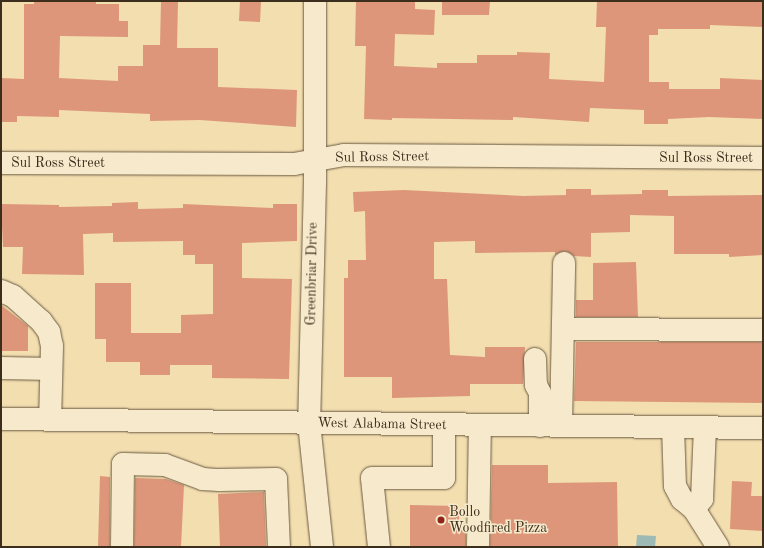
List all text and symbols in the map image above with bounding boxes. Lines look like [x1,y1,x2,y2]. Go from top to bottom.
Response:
street label: Sul Ross Street [335,148,429,166]
street label: Sul Ross Street [659,150,753,166]
street label: Sul Ross Street [11,155,105,171]
street label: Greenbriar Drive [303,222,321,326]
street label: West Alabama Street [317,414,447,434]
place label: Bollo Woodfired Pizza [449,504,547,536]
marker: Bollo Woodfired Pizza [436,515,446,525]

